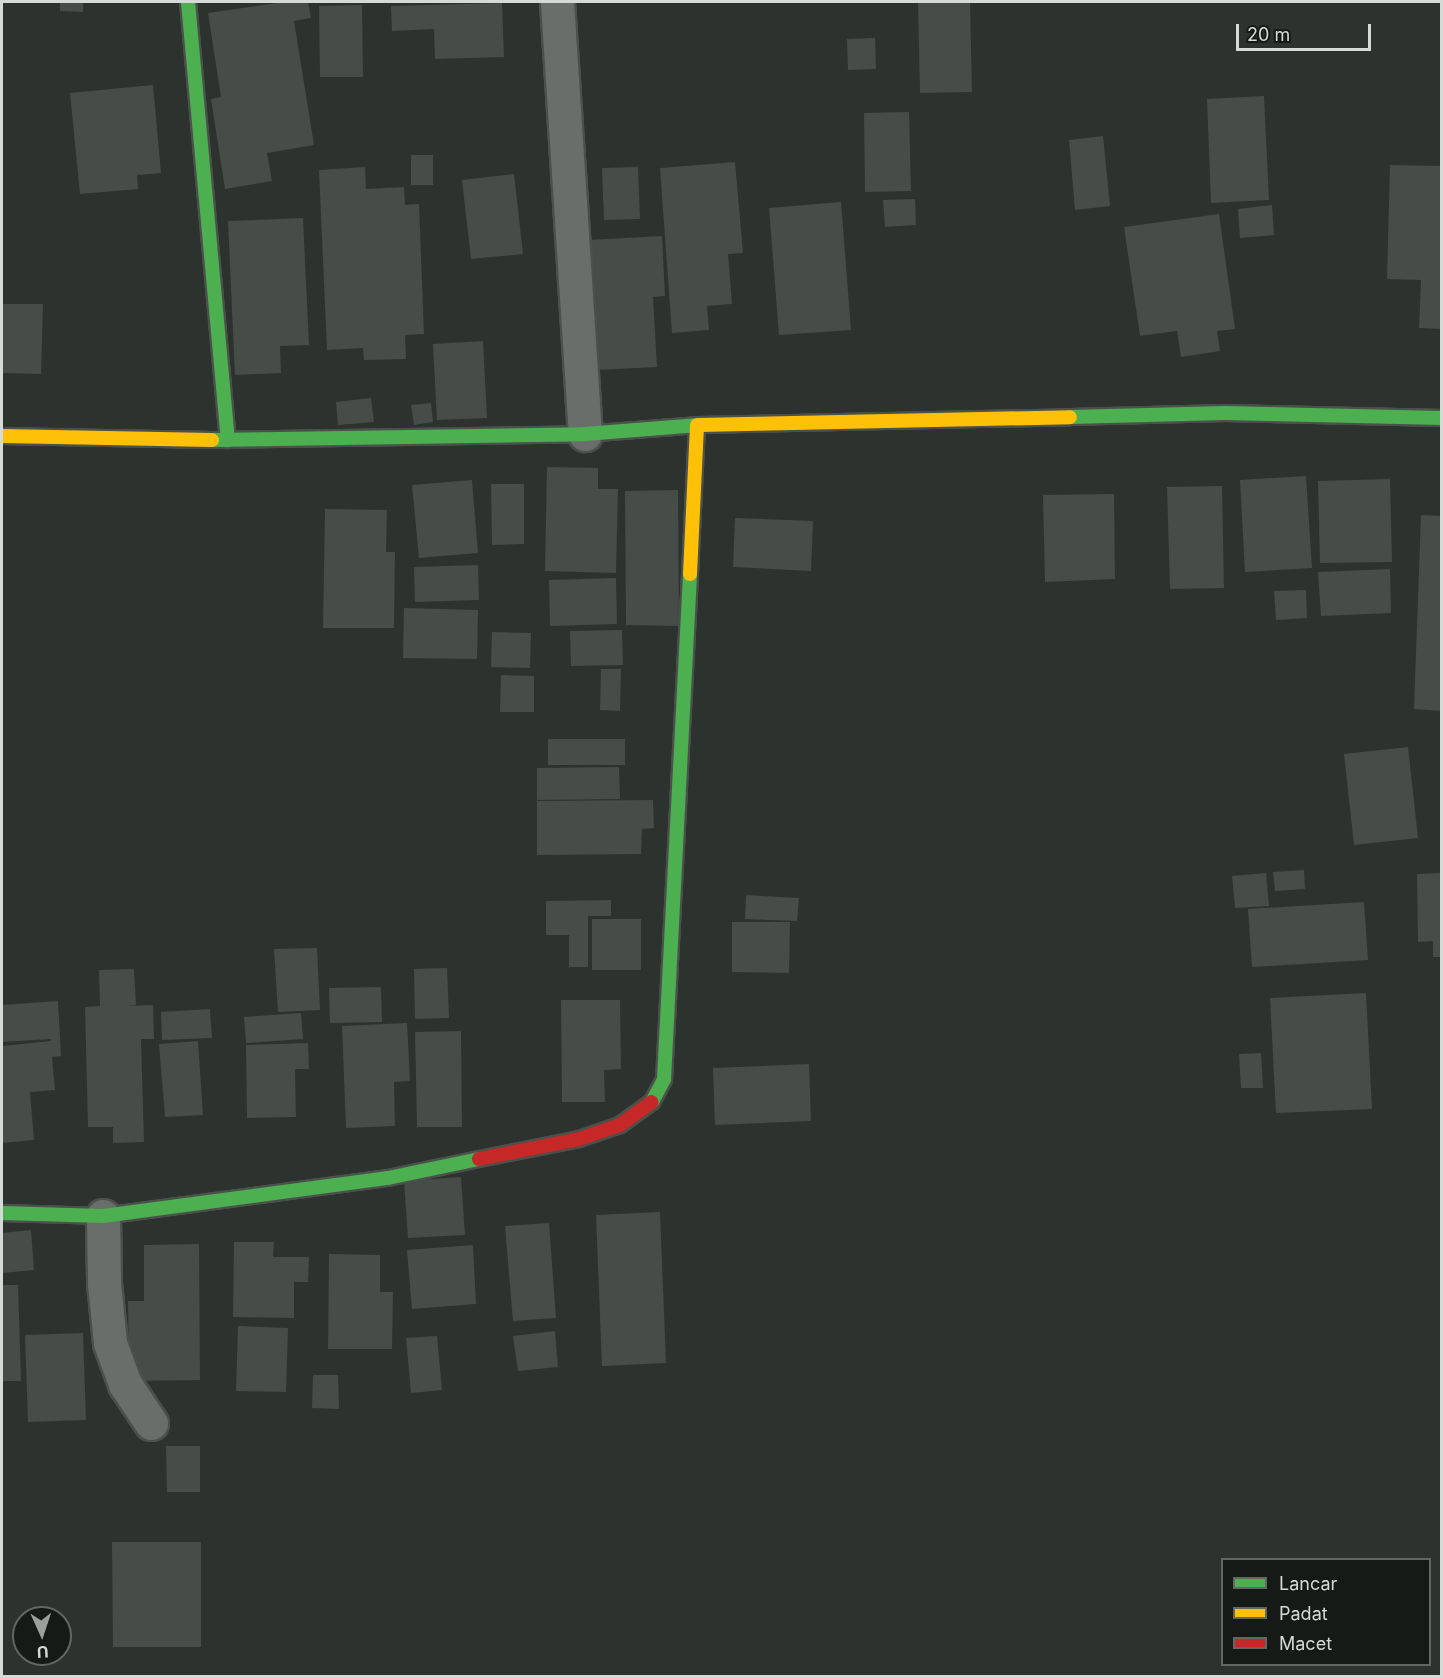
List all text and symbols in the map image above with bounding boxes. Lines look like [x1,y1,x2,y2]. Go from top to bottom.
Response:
scale bar [1239,12,1374,50]
text: 20 m [1247,24,1290,45]
legend [1221,1558,1431,1666]
text: Lancar [1279,1573,1337,1594]
text: Padat [1279,1603,1328,1624]
north arrow [12,1606,72,1666]
text: Macet [1279,1633,1332,1654]
text: U [36,1642,49,1662]

